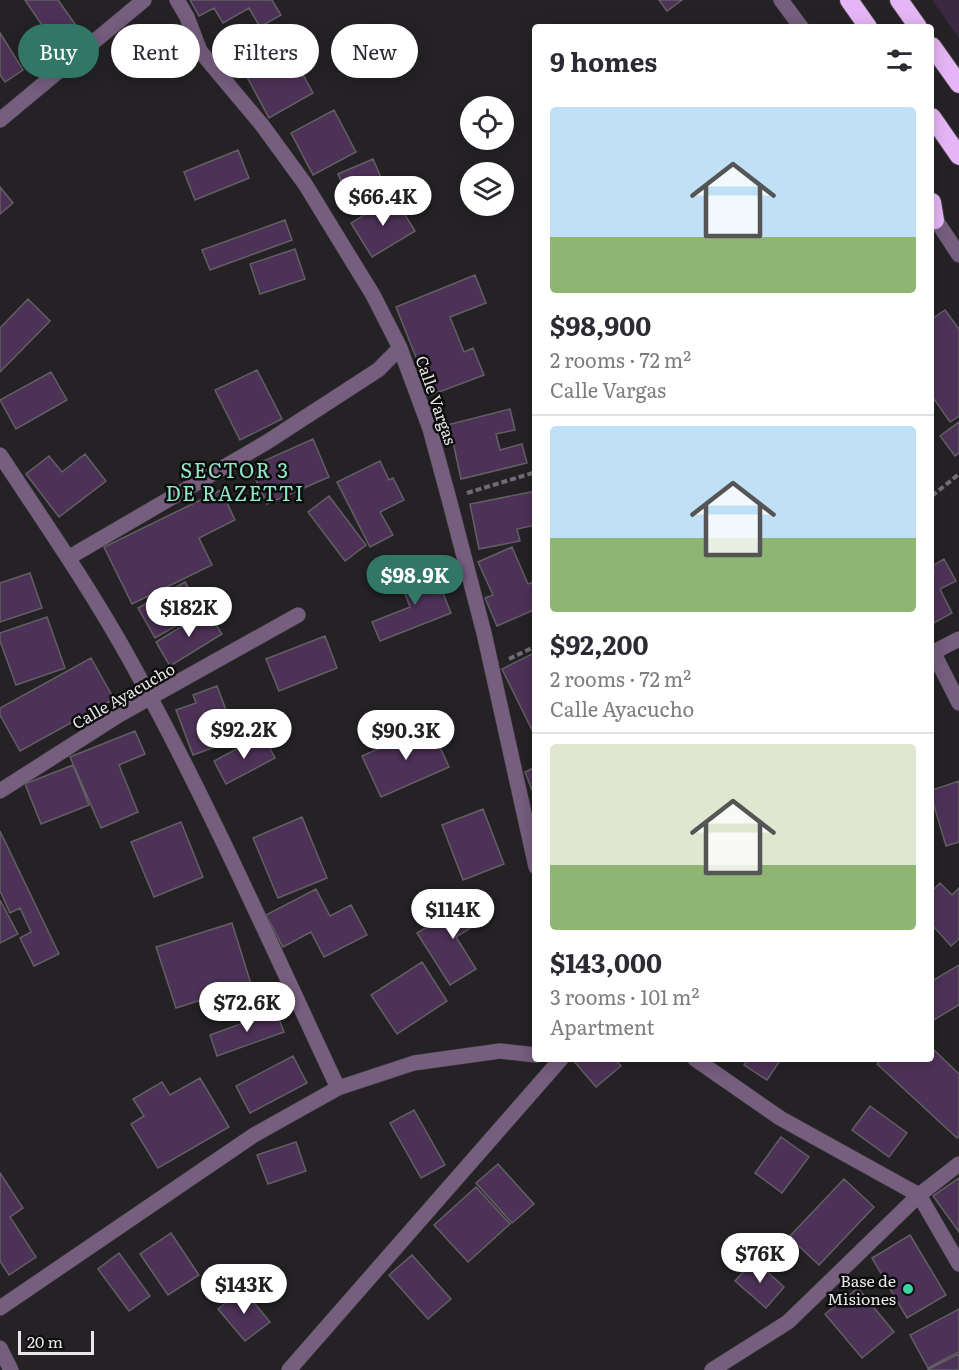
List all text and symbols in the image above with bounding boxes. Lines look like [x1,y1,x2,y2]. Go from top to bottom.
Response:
chip: Buy [18,24,99,78]
chip: Rent [111,24,200,78]
chip: Filters [212,24,319,78]
chip: New [331,24,418,78]
text: 9 homes [550,41,657,80]
icon: filters [883,44,916,77]
map controls [460,96,514,216]
button: locate [460,96,514,150]
icon: home [679,146,787,254]
button: layers [460,162,514,216]
pin: $66.4K [334,176,432,227]
text: $66.4K [349,180,417,210]
text: $98,900 [550,305,651,344]
text: 2 rooms · 72 m² [550,344,691,374]
street label: Calle Vargas [411,352,463,448]
text: Calle Vargas [550,374,666,404]
district label: SECTOR 3 DE RAZETTI [165,454,305,507]
icon: home [679,465,787,573]
pin: $98.9K [366,555,464,606]
text: $98.9K [381,559,449,589]
pin: $182K [147,587,231,638]
text: $182K [160,591,218,621]
text: $92,200 [550,624,649,663]
street label: Calle Ayacucho [67,656,179,734]
text: 2 rooms · 72 m² [550,663,691,693]
text: Calle Ayacucho [550,693,694,723]
pin: $92.2K [195,709,293,760]
pin: $90.3K [357,710,455,761]
text: $92.2K [211,713,277,743]
text: $90.3K [371,714,441,744]
icon: home [679,783,787,891]
pin: $114K [411,889,495,940]
text: $114K [425,893,481,923]
text: $143,000 [550,942,662,981]
text: 3 rooms · 101 m² [550,981,699,1011]
pin: $72.6K [198,982,296,1033]
text: $72.6K [213,986,281,1016]
text: Apartment [550,1011,655,1041]
pin: $76K [724,1233,796,1284]
text: $76K [735,1237,785,1267]
pin: $143K [202,1264,286,1315]
text: $143K [215,1268,273,1298]
place label: Base de Misiones [827,1268,896,1310]
marker: Base de Misiones [901,1282,915,1296]
scale bar [18,1328,94,1356]
text: 20 m [27,1329,63,1353]

